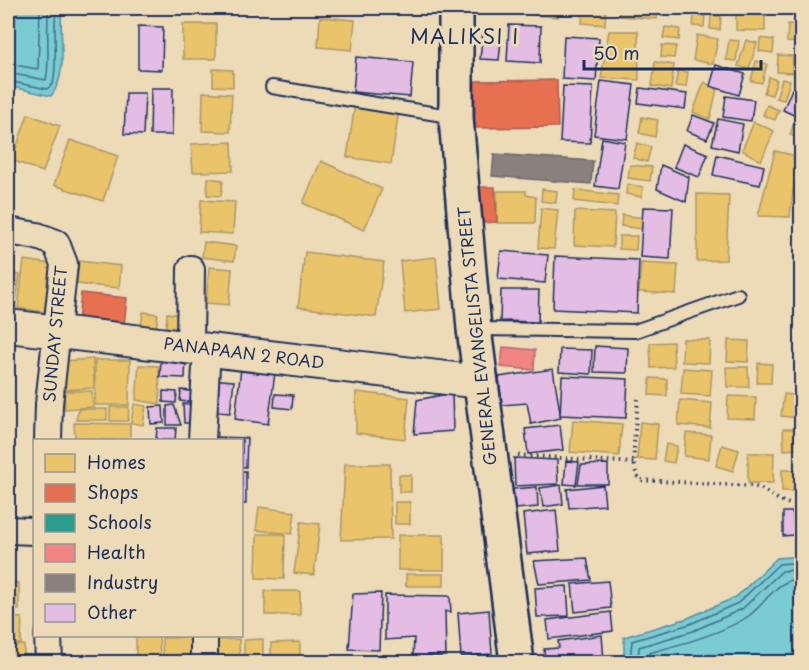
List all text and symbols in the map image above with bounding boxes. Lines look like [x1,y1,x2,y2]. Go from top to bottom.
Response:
district label: MALIKSI I [410,21,520,51]
scale bar [584,33,761,71]
text: 50 m [593,39,640,66]
street label: GENERAL EVANGELISTA STREET [450,205,502,467]
street label: SUNDAY STREET [36,265,72,403]
street label: PANAPAAN 2 ROAD [162,330,326,374]
legend [33,439,243,637]
text: Homes [87,448,145,475]
text: Shops [87,478,138,505]
text: Schools [87,508,152,535]
text: Health [87,538,146,565]
text: Industry [87,568,158,595]
text: Other [87,598,137,625]

